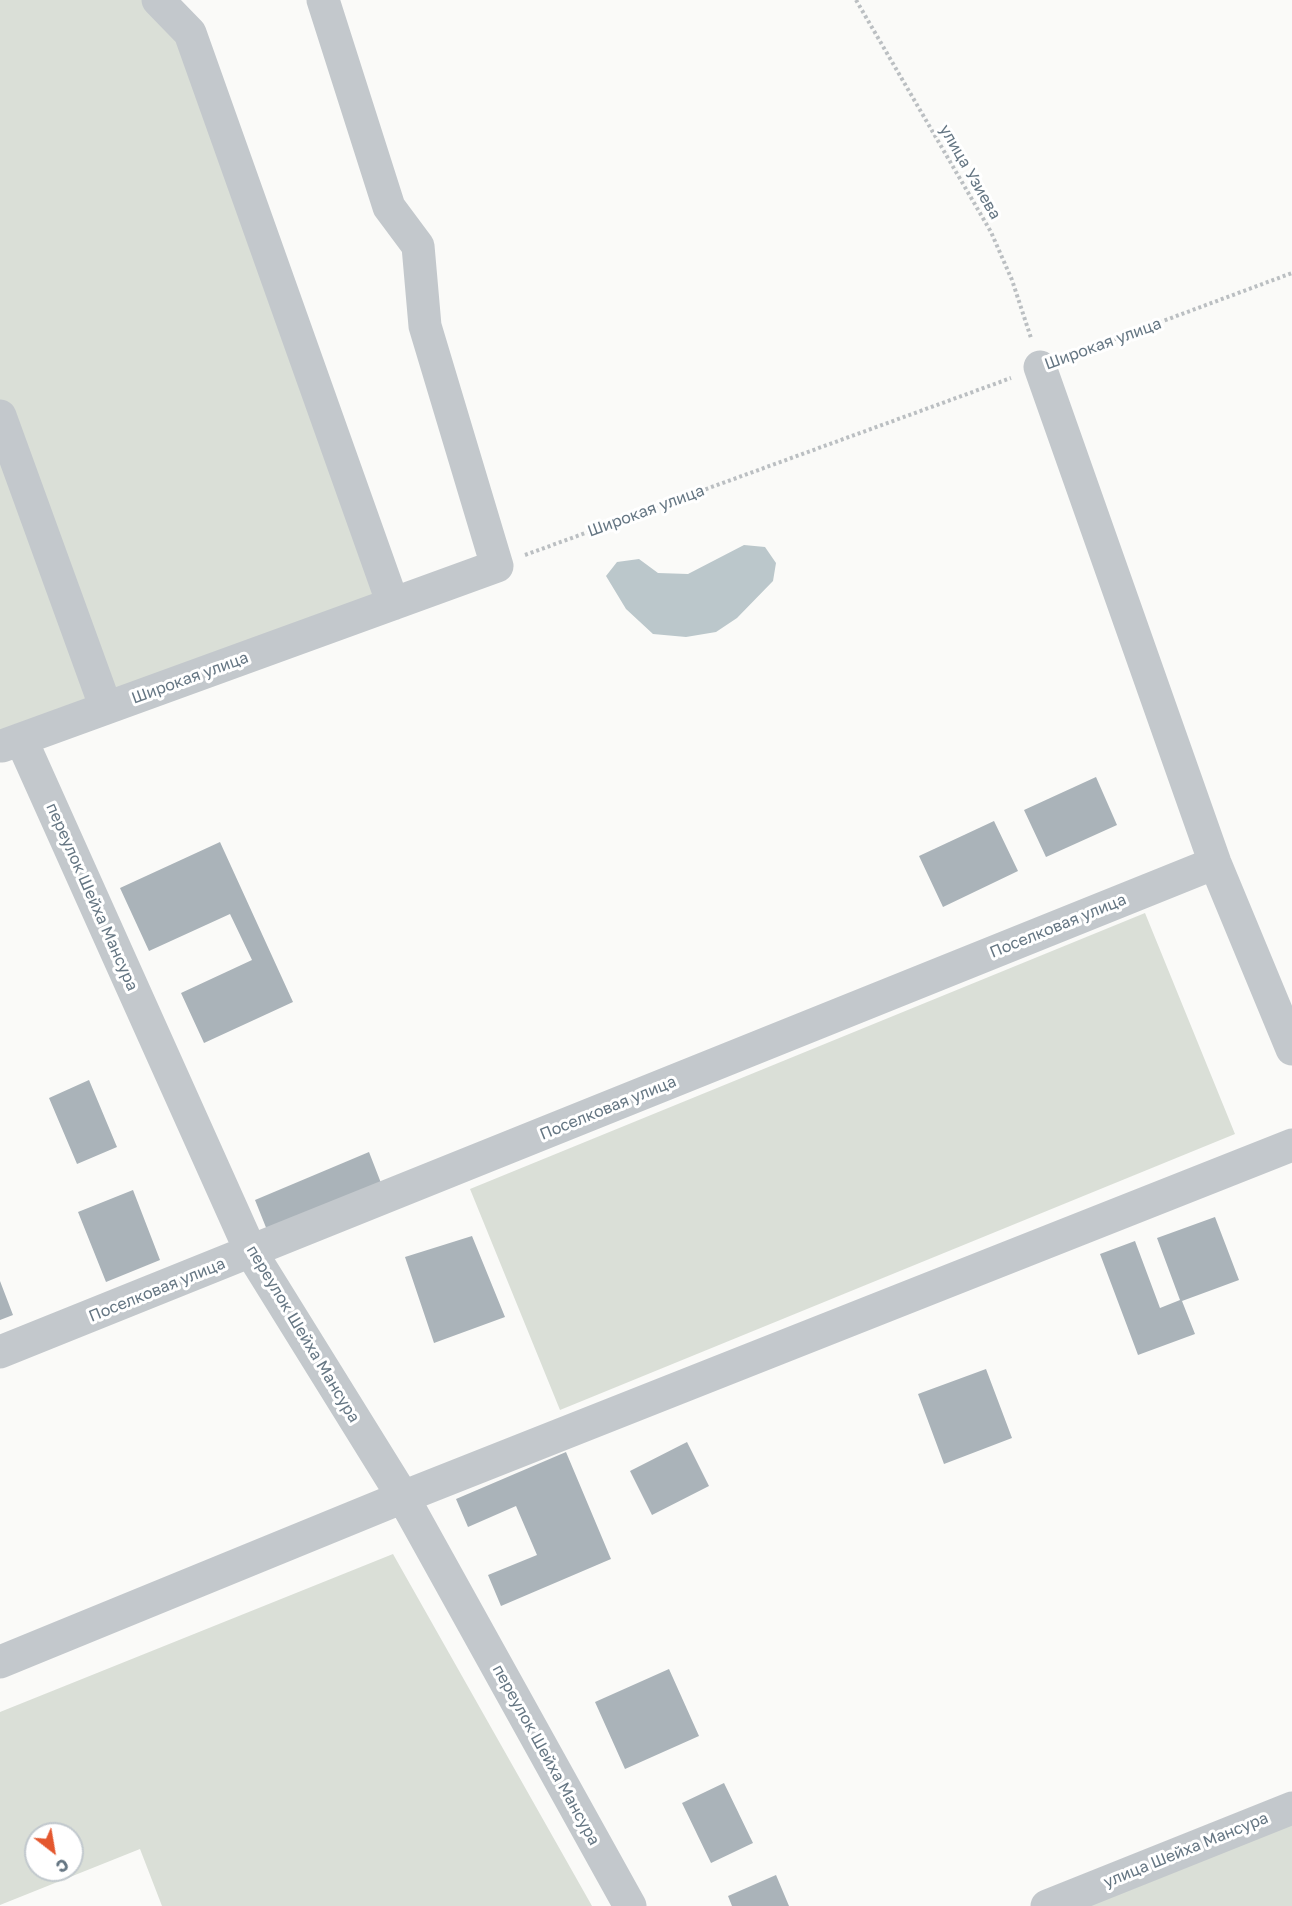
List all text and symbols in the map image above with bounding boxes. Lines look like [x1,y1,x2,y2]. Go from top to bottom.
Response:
street label: улица Узиева [935,121,1005,223]
street label: Широкая улица [1042,314,1164,374]
street label: Широкая улица [585,481,707,541]
street label: Широкая улица [129,648,251,708]
street label: переулок Шейха Мансура [42,800,142,994]
street label: Поселковая улица [987,890,1129,962]
street label: Поселковая улица [537,1072,679,1144]
street label: переулок Шейха Мансура [242,1242,364,1426]
street label: Поселковая улица [86,1254,228,1326]
street label: переулок Шейха Мансура [488,1661,604,1849]
street label: улица Шейха Мансура [1101,1808,1271,1892]
north arrow [24,1822,84,1882]
text: С [52,1854,72,1877]

